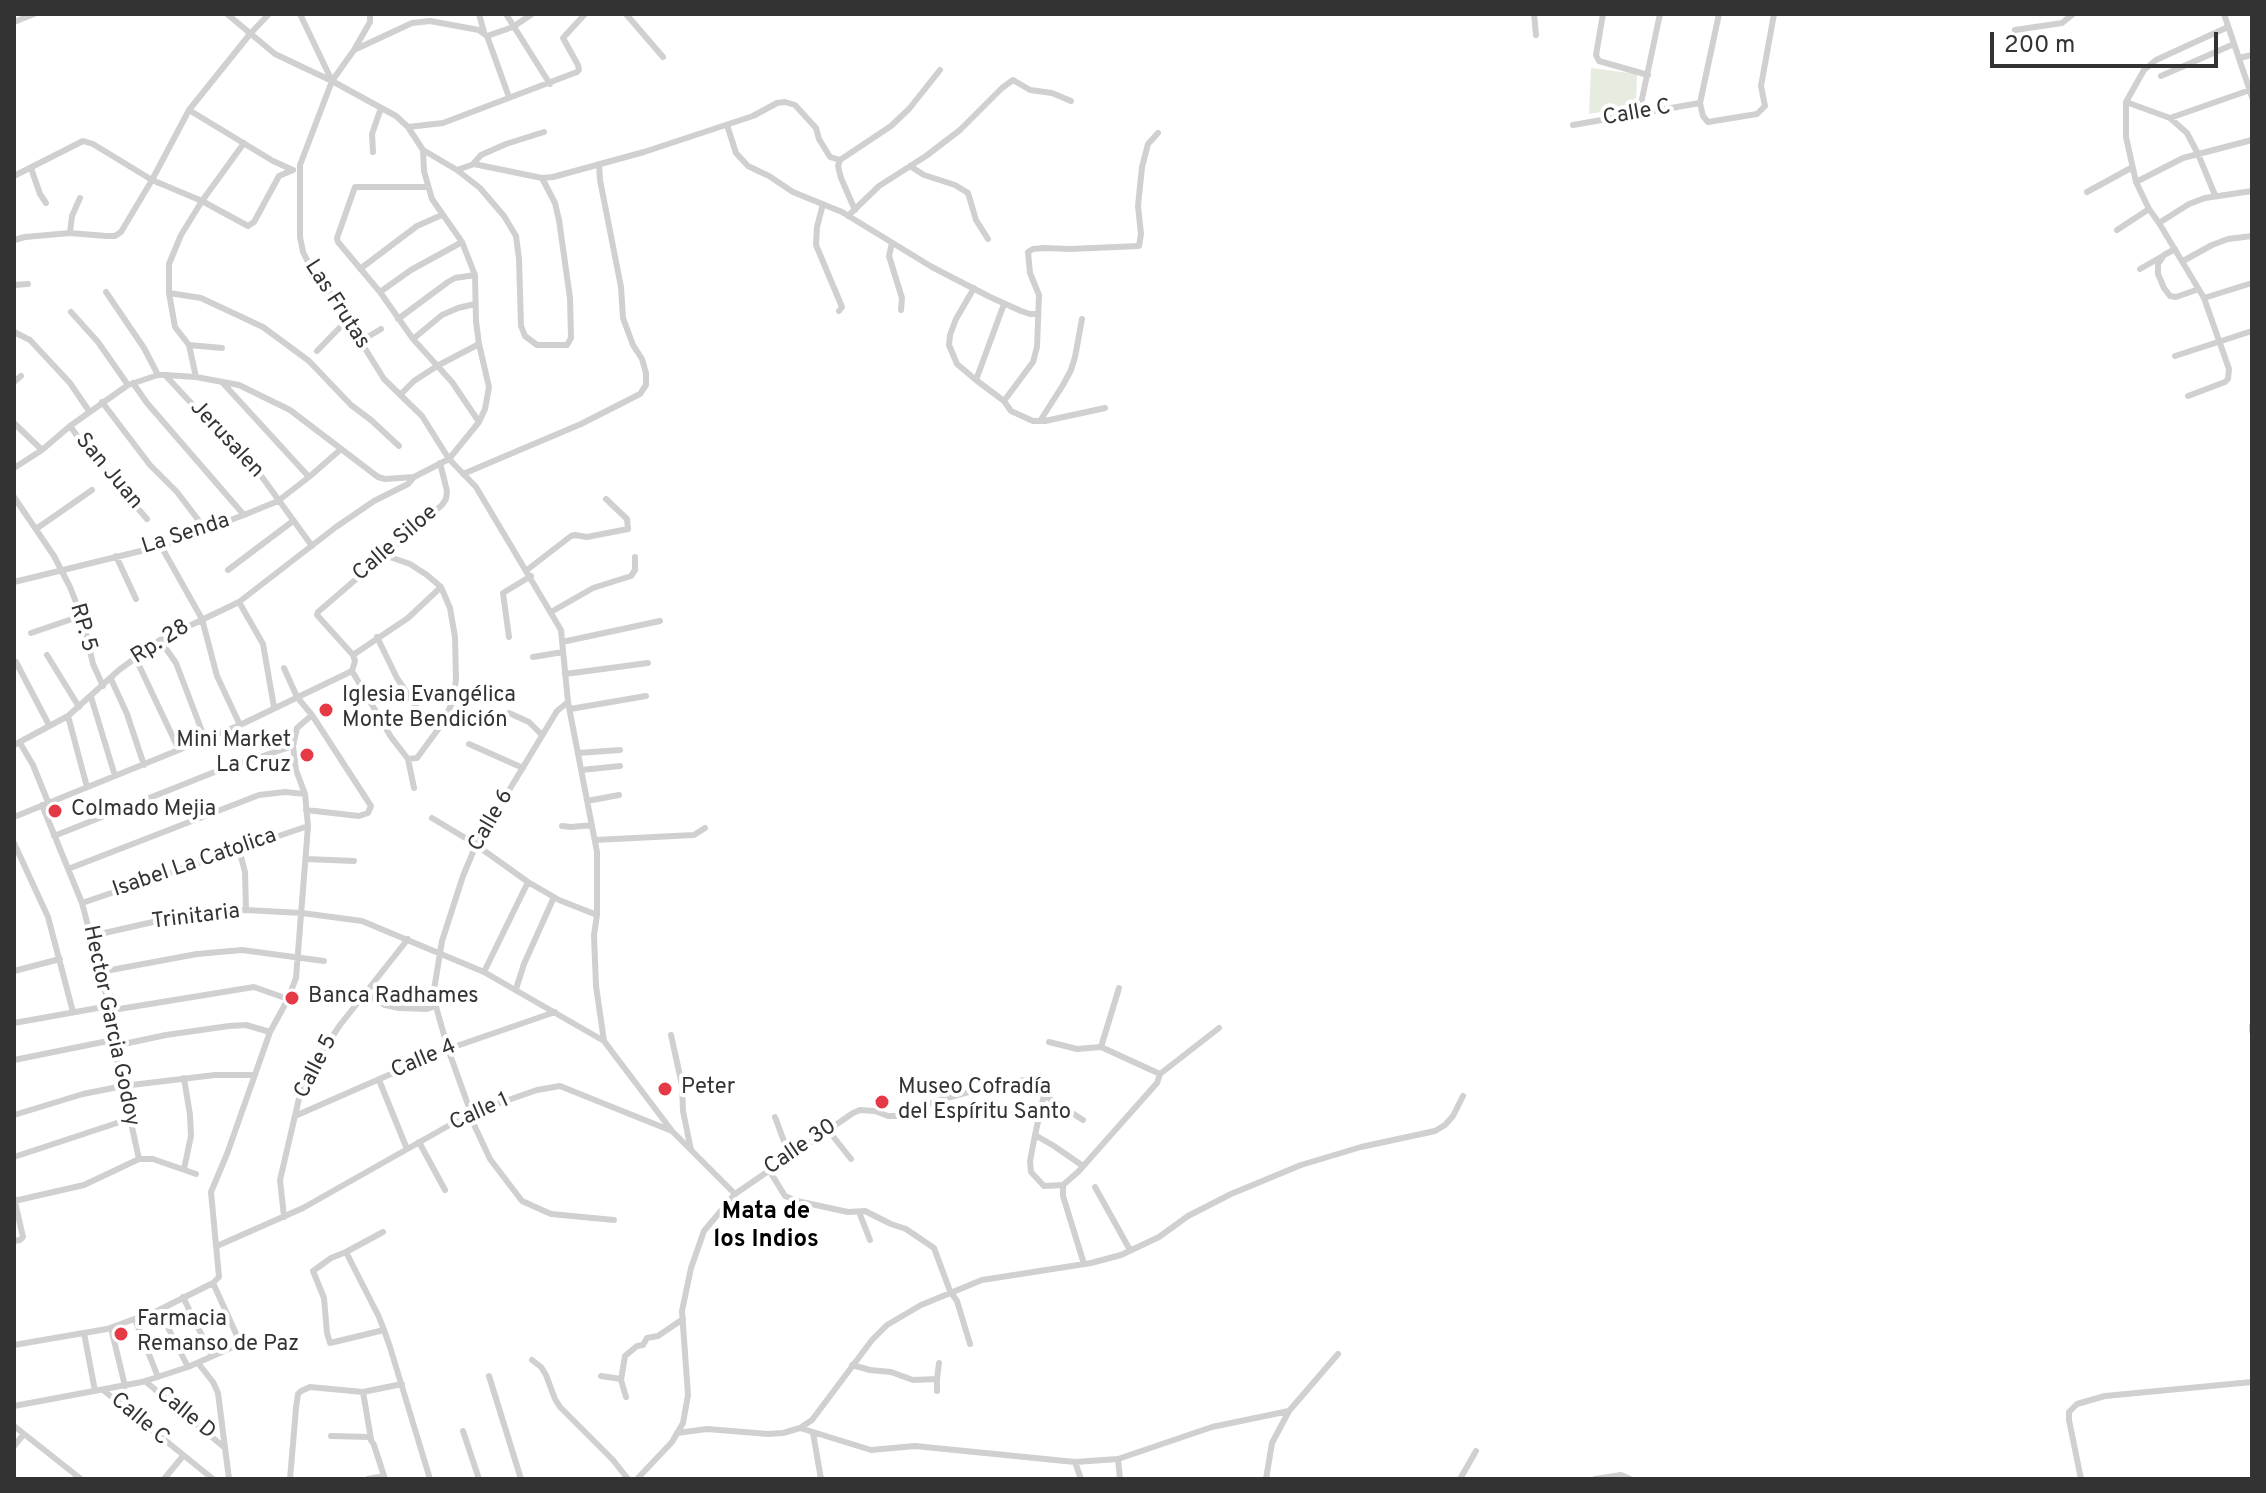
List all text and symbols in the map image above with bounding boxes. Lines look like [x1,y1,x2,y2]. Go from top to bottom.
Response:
scale bar [1994,16,2222,66]
text: 200 m [2004,31,2075,61]
street label: Calle C [1601,95,1673,133]
street label: Las Frutas [297,256,375,354]
street label: Jerusalen [183,396,269,484]
street label: San Juan [69,429,147,515]
street label: Calle Siloe [348,500,444,588]
street label: La Senda [139,508,233,562]
street label: RP. 5 [63,601,101,655]
street label: Rp. 28 [127,615,195,671]
place label: Iglesia Evangélica Monte Bendición [342,684,516,736]
marker: Iglesia Evangélica Monte Bendición [317,701,335,719]
place label: Mini Market La Cruz [176,729,291,780]
marker: Mini Market La Cruz [298,746,316,764]
street label: Calle 6 [464,785,520,857]
place label: Colmado Mejia [71,798,216,824]
marker: Colmado Mejia [46,802,64,820]
street label: Isabel La Catolica [110,824,280,904]
street label: Trinitaria [150,900,242,936]
street label: Hector Garcia Godoy [76,923,144,1129]
place label: Banca Radhames [308,985,479,1011]
marker: Banca Radhames [283,989,301,1007]
street label: Calle 5 [290,1031,344,1103]
street label: Calle 4 [388,1035,460,1085]
place label: Peter [681,1076,735,1102]
place label: Museo Cofradía del Espíritu Santo [898,1076,1071,1128]
marker: Peter [656,1080,674,1098]
street label: Calle 1 [446,1088,514,1138]
marker: Museo Cofradía del Espíritu Santo [873,1093,891,1111]
street label: Calle 30 [760,1114,842,1182]
district label: Mata de los Indios [713,1199,819,1255]
place label: Farmacia Remanso de Paz [137,1308,299,1360]
marker: Farmacia Remanso de Paz [112,1325,130,1343]
street label: Calle D [150,1382,220,1446]
street label: Calle C [104,1388,174,1452]

